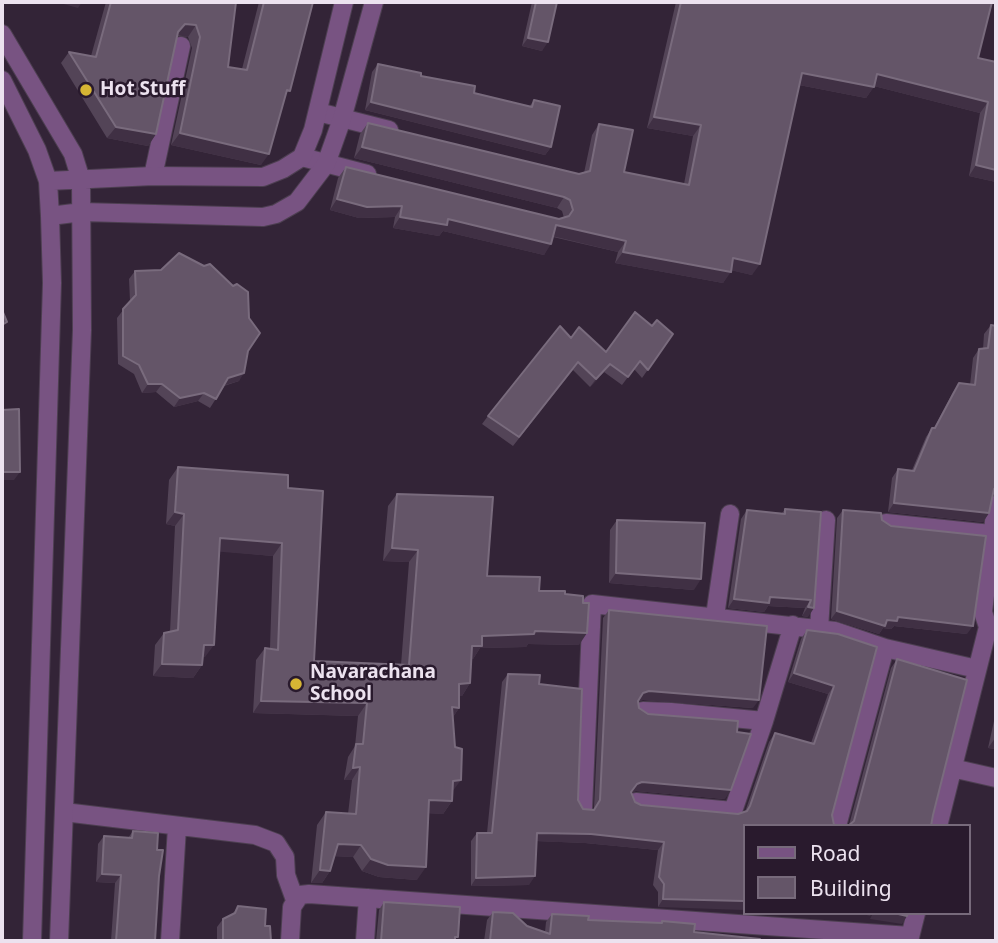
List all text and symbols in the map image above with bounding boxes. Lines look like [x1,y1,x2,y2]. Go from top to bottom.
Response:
place label: Hot Stuff [100,79,185,101]
marker: Hot Stuff [78,82,94,98]
place label: Navarachana School [310,662,436,706]
marker: Navarachana School [288,676,304,692]
legend [743,824,970,915]
text: Road [810,839,860,867]
text: Building [810,874,892,902]

